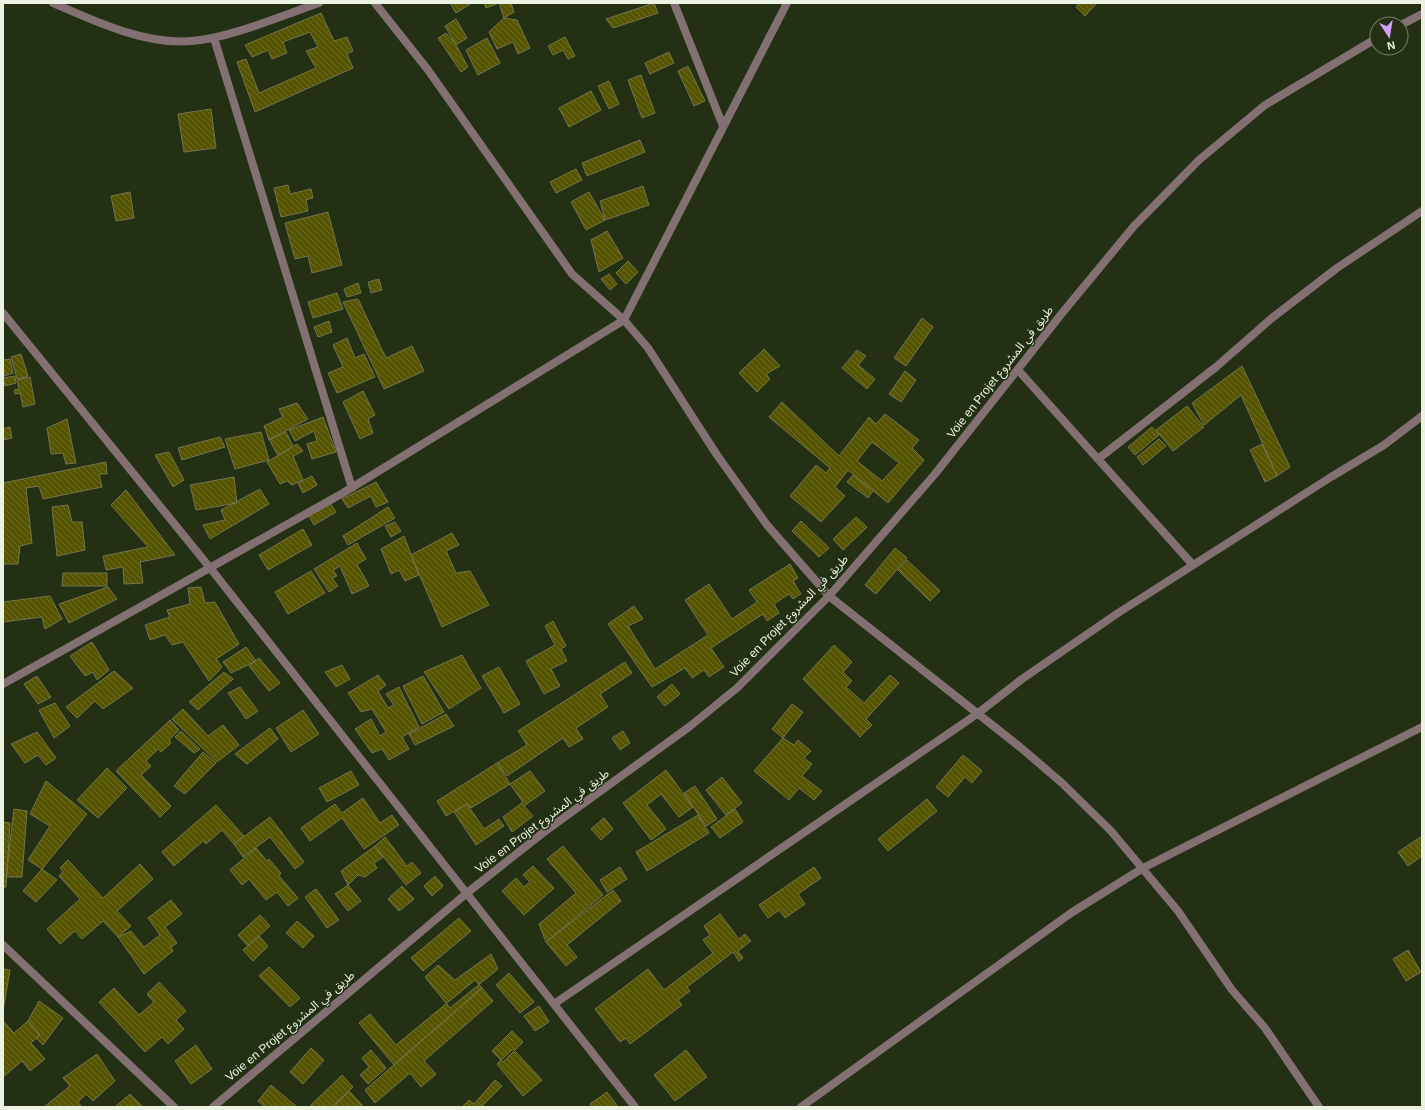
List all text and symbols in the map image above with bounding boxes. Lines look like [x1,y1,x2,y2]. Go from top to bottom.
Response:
north arrow [1369,16,1409,56]
text: N [1386,39,1396,52]
street label: Voie en Projet طريق في المشروع [944,303,1058,443]
street label: Voie en Projet طريق في المشروع [727,552,853,682]
street label: Voie en Projet طريق في المشروع [472,766,613,878]
street label: Voie en Projet طريق في المشروع [223,968,359,1086]

